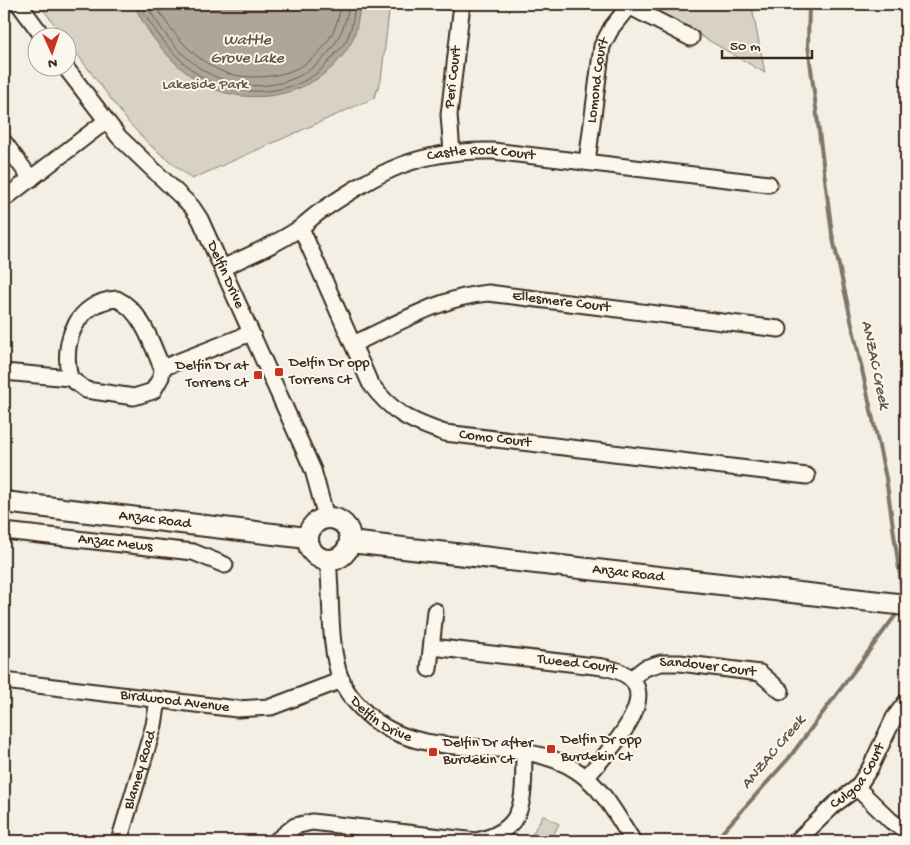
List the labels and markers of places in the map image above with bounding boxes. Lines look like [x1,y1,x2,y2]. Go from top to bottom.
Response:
place label: Delfin Dr opp Torrens Ct [288,354,370,389]
place label: Delfin Dr at Torrens Ct [175,357,250,392]
marker: Delfin Dr opp Torrens Ct [273,366,285,378]
marker: Delfin Dr at Torrens Ct [252,369,264,381]
place label: Delfin Dr opp Burdekin Ct [560,731,642,766]
place label: Delfin Dr after Burdekin Ct [442,734,535,769]
marker: Delfin Dr opp Burdekin Ct [545,743,557,755]
marker: Delfin Dr after Burdekin Ct [427,746,439,758]

